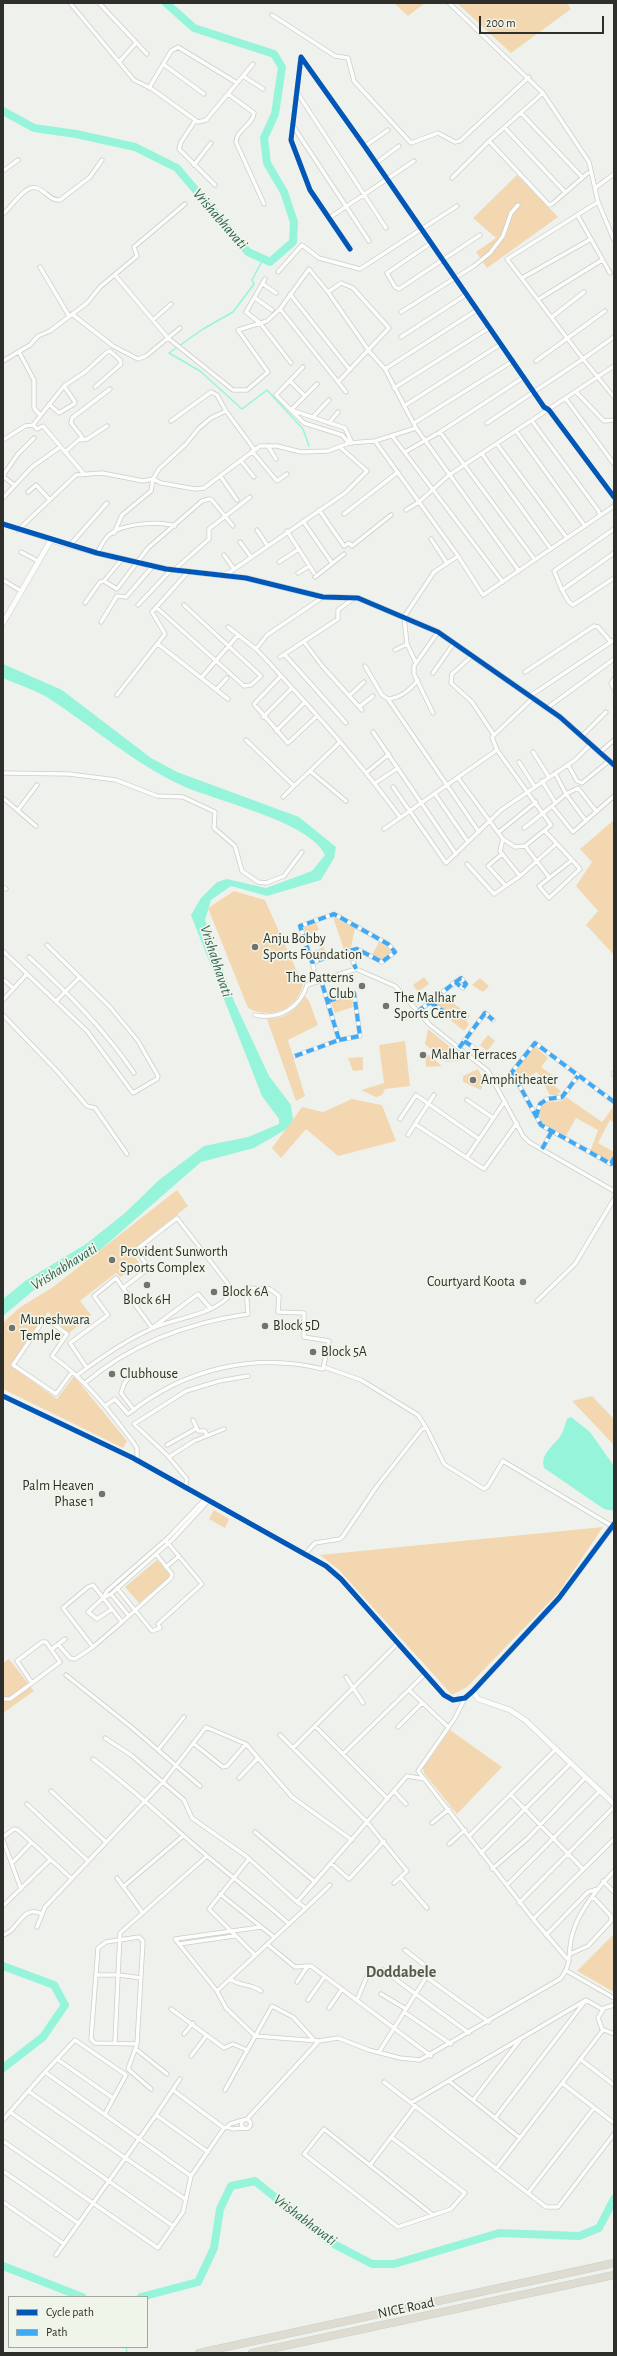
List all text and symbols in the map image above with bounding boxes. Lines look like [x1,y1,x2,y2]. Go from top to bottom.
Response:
scale bar [481,8,606,34]
text: 200 m [486,17,516,29]
water label: Vrishabhavati [189,185,251,253]
water label: Vrishabhavati [196,923,236,999]
place label: Anju Bobby Sports Foundation [263,931,362,964]
marker: Anju Bobby Sports Foundation [250,942,260,952]
place label: The Patterns Club [286,970,354,1002]
marker: The Patterns Club [357,981,367,991]
place label: The Malhar Sports Centre [394,990,467,1022]
marker: The Malhar Sports Centre [381,1001,391,1011]
place label: Malhar Terraces [431,1047,517,1063]
marker: Malhar Terraces [418,1050,428,1060]
place label: Amphitheater [481,1072,558,1088]
marker: Amphitheater [468,1075,478,1085]
water label: Vrishabhavati [28,1240,100,1294]
place label: Provident Sunworth Sports Complex [120,1244,228,1276]
marker: Provident Sunworth Sports Complex [107,1255,117,1265]
place label: Courtyard Koota [427,1274,515,1290]
marker: Courtyard Koota [518,1277,528,1287]
marker: Block 6H [142,1280,152,1290]
place label: Block 6A [222,1284,269,1300]
marker: Block 6A [209,1287,219,1297]
place label: Block 6H [123,1292,171,1308]
place label: Muneshwara Temple [20,1312,90,1344]
place label: Block 5D [273,1318,320,1334]
marker: Block 5D [260,1321,270,1331]
marker: Muneshwara Temple [7,1323,17,1333]
place label: Block 5A [321,1344,367,1360]
marker: Block 5A [308,1347,318,1357]
place label: Clubhouse [120,1366,178,1382]
marker: Clubhouse [107,1369,117,1379]
place label: Palm Heaven Phase 1 [22,1478,94,1510]
marker: Palm Heaven Phase 1 [97,1489,107,1499]
district label: Doddabele [366,1962,436,1982]
water label: Vrishabhavati [270,2190,340,2250]
street label: NICE Road [376,2294,436,2322]
legend [8,2296,148,2348]
text: Cycle path [46,2306,94,2318]
text: Path [46,2326,68,2338]

